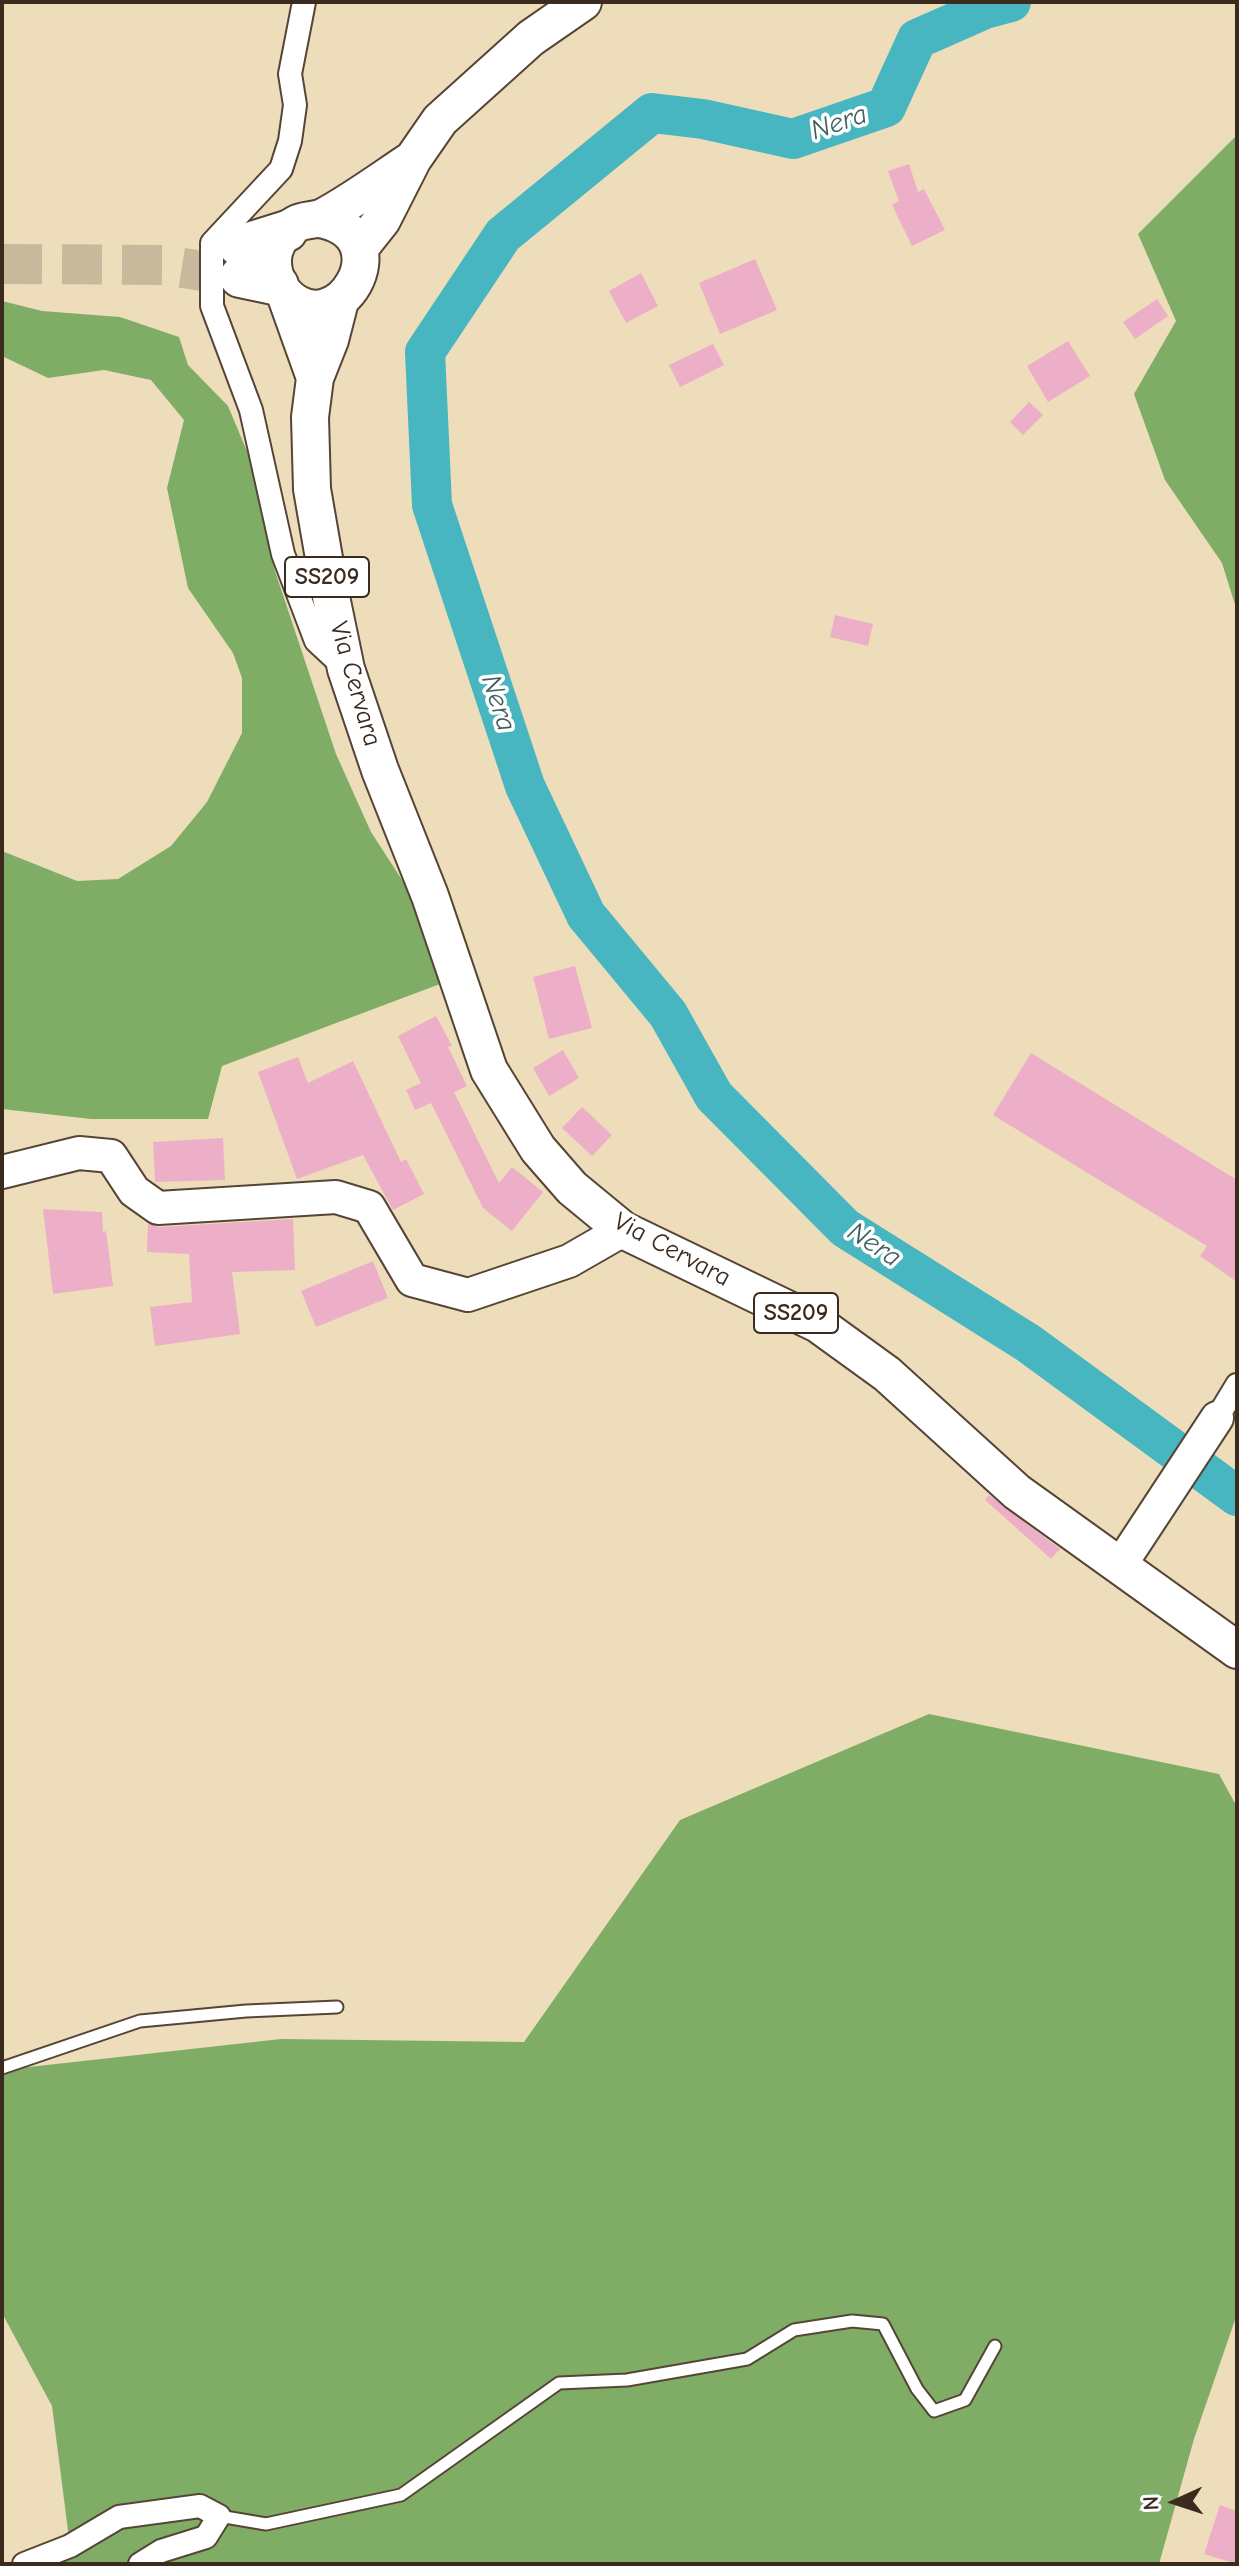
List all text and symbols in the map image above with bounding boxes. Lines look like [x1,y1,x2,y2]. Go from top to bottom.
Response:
water label: Nera [806,98,872,148]
road number: SS209 [285,557,369,597]
street label: Via Cervara [322,618,388,750]
water label: Nera [473,671,523,735]
street label: Via Cervara [608,1206,736,1294]
water label: Nera [841,1215,907,1275]
road number: SS209 [754,1293,838,1333]
north arrow [1135,2462,1215,2542]
text: N [1138,2495,1164,2511]

